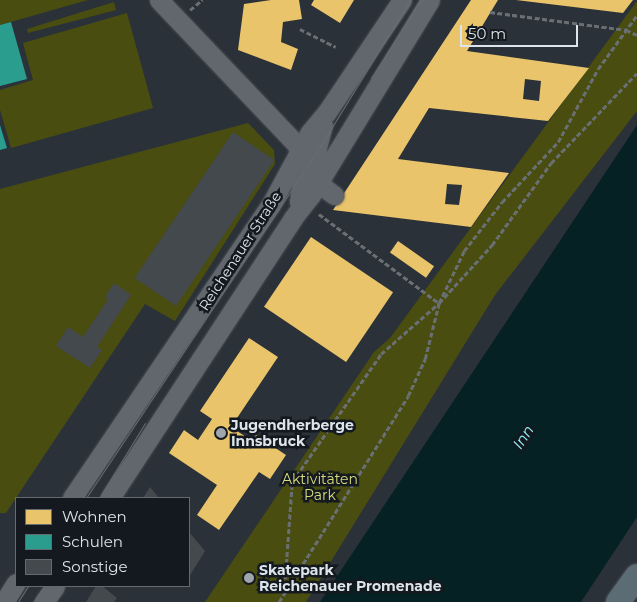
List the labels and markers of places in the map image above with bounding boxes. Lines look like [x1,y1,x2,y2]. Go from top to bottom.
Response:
place label: Jugendherberge Innsbruck [231,417,354,450]
marker: Jugendherberge Innsbruck [215,427,227,439]
place label: Skatepark Reichenauer Promenade [259,562,442,594]
marker: Skatepark Reichenauer Promenade [243,572,255,584]

